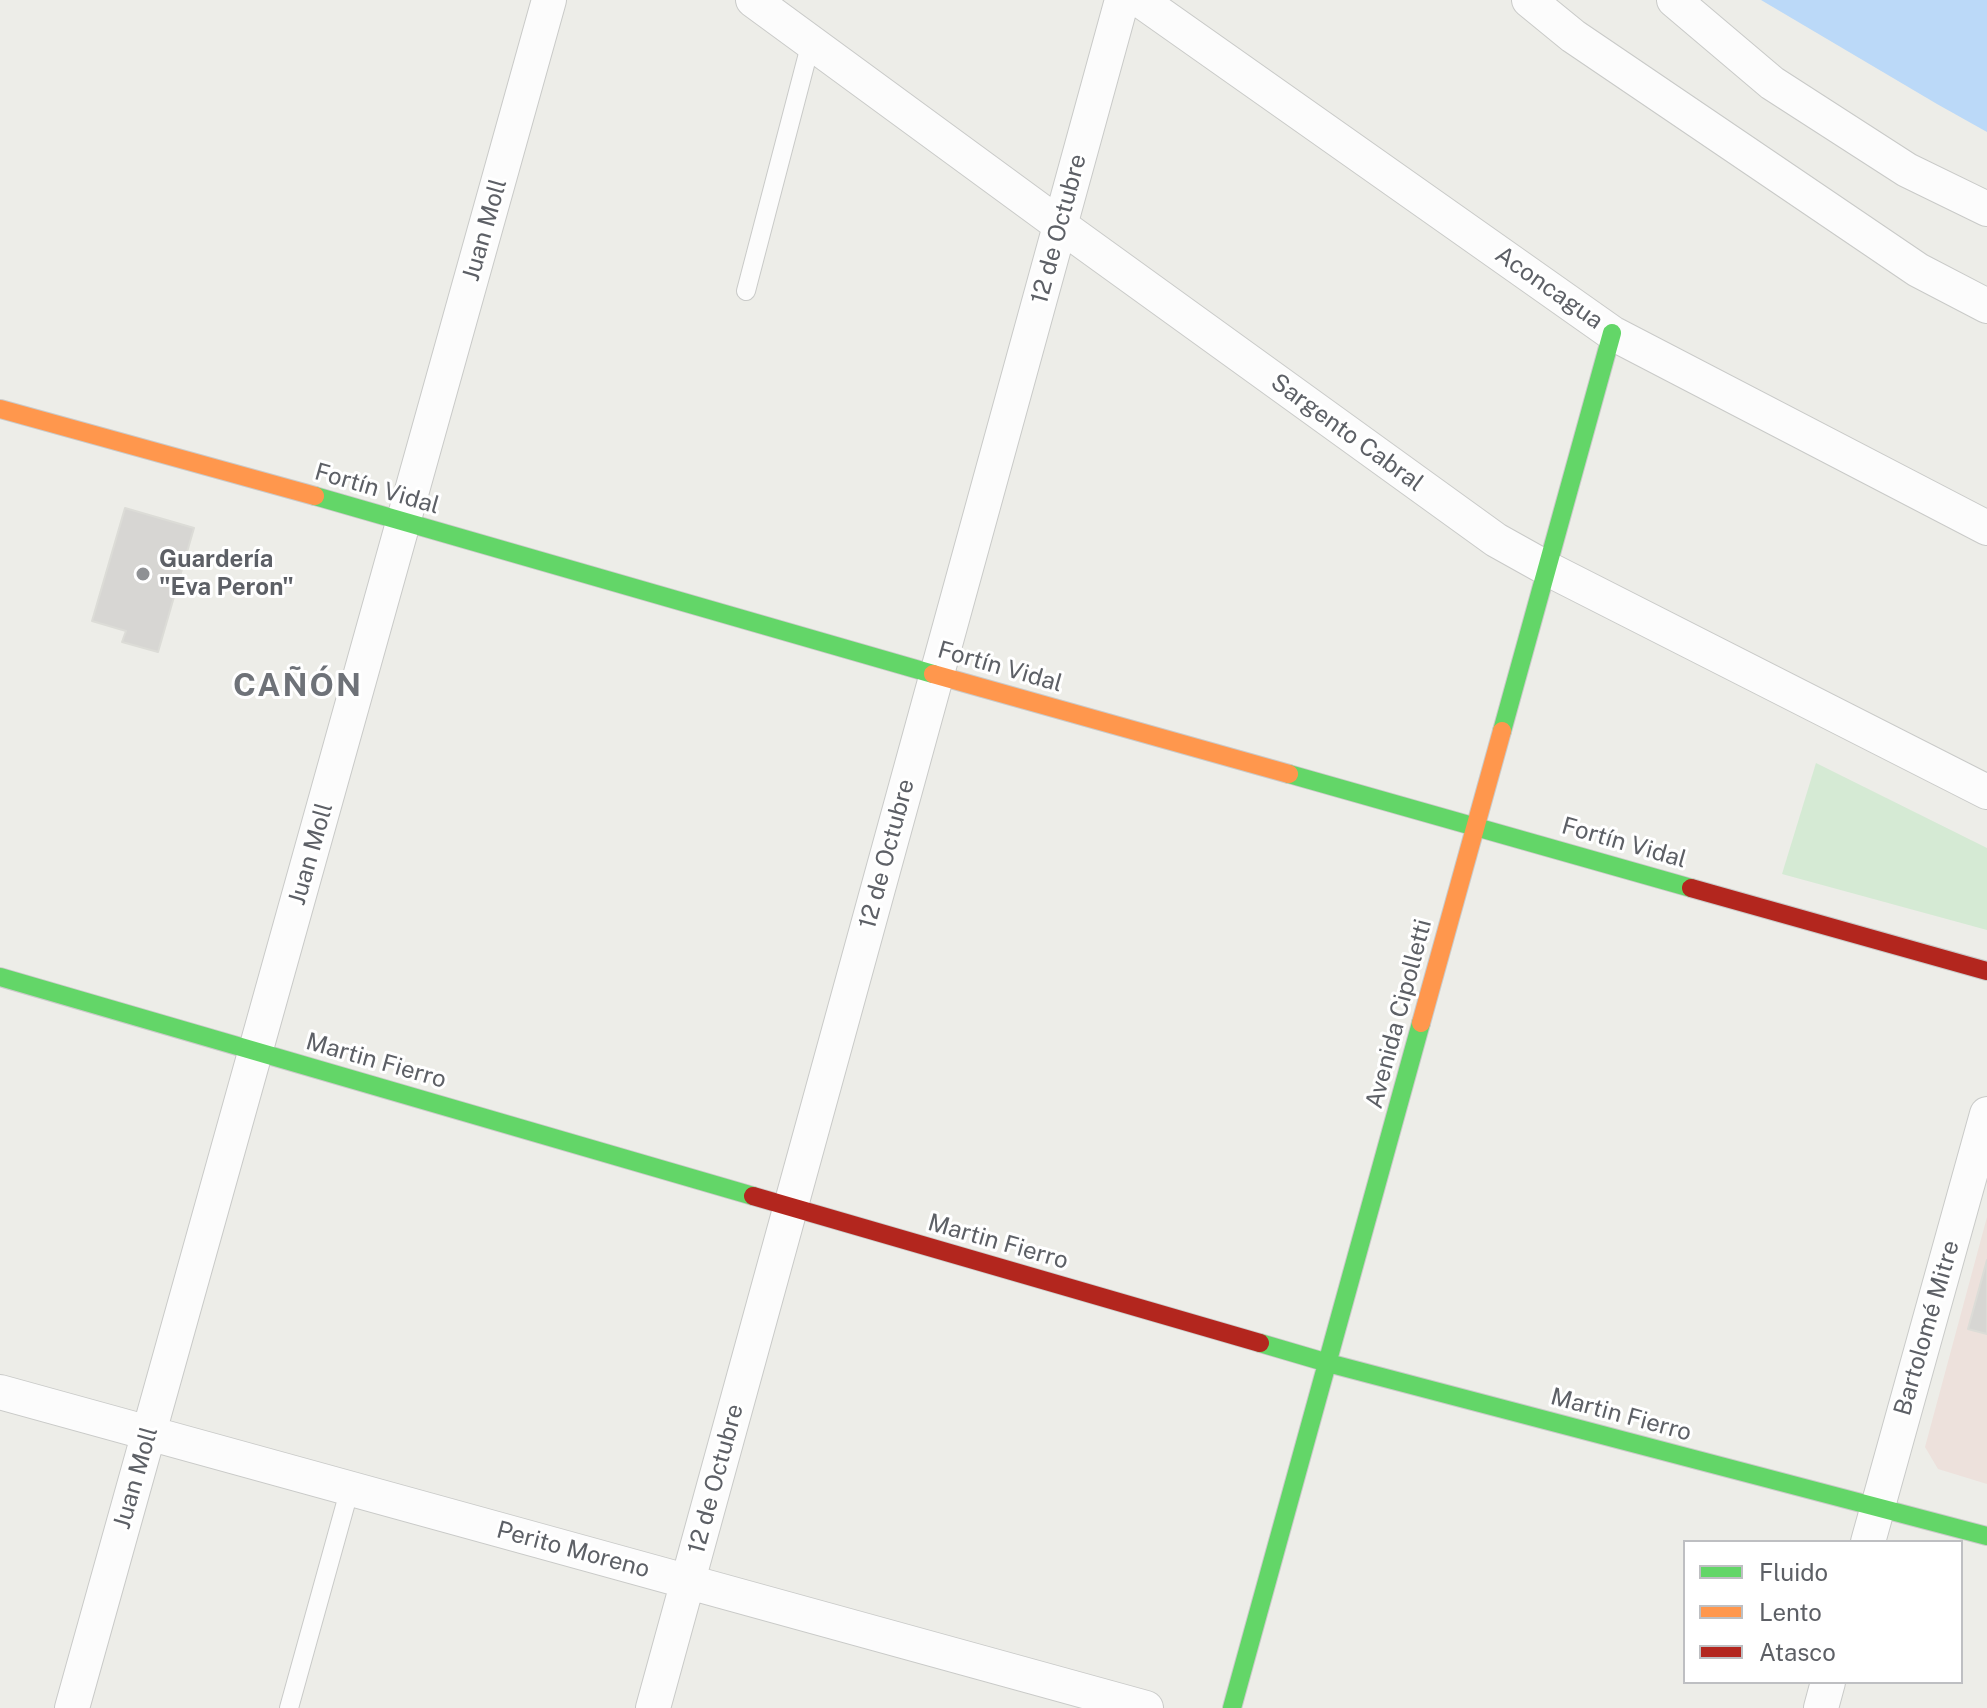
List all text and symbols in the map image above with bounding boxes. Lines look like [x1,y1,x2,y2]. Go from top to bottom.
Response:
street label: 12 de Octubre [1025,151,1093,307]
street label: Juan Moll [457,176,513,284]
street label: Aconcagua [1490,240,1608,336]
street label: Sargento Cabral [1265,368,1429,498]
street label: Fortín Vidal [311,457,443,521]
place label: Guardería "Eva Peron" [159,546,294,602]
marker: Guardería "Eva Peron" [134,565,152,583]
street label: Fortín Vidal [934,635,1066,699]
district label: CAÑÓN [233,667,363,705]
street label: 12 de Octubre [853,776,921,932]
street label: Juan Moll [283,800,339,908]
street label: Fortín Vidal [1558,811,1690,875]
street label: Avenida Cipolletti [1360,916,1438,1112]
street label: Martin Fierro [303,1027,449,1095]
street label: Martin Fierro [925,1208,1071,1276]
street label: Bartolomé Mitre [1888,1237,1966,1419]
street label: Martin Fierro [1547,1382,1695,1448]
street label: 12 de Octubre [682,1401,750,1557]
street label: Juan Moll [108,1424,164,1532]
street label: Perito Moreno [493,1516,653,1584]
legend [1683,1540,1963,1684]
text: Fluido [1759,1558,1828,1586]
text: Lento [1759,1598,1822,1626]
text: Atasco [1759,1638,1836,1666]

